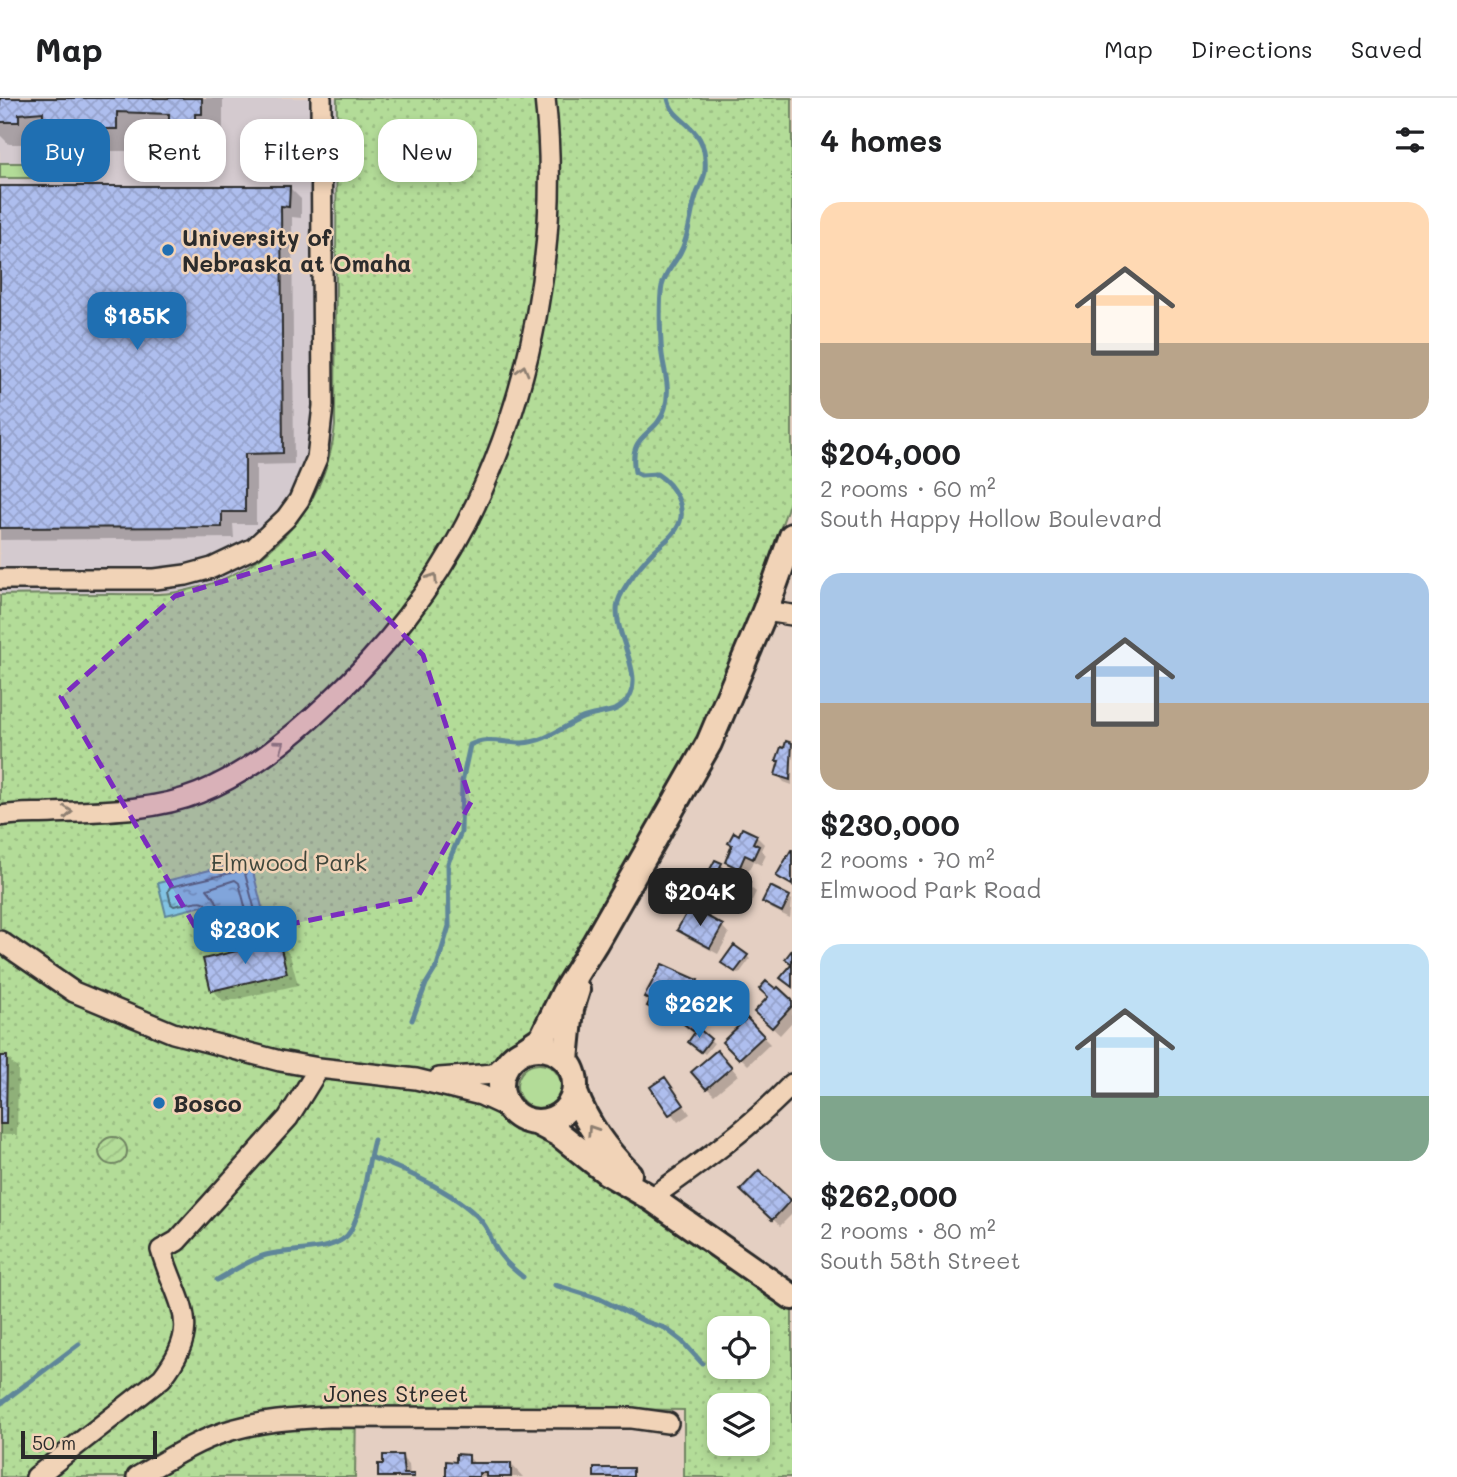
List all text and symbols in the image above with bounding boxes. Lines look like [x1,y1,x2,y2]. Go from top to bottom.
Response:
text: Map [35,27,103,70]
text: Map [1104,33,1153,64]
text: Directions [1191,33,1313,64]
text: Saved [1351,33,1422,64]
chip: Buy [21,119,110,182]
chip: Rent [124,119,226,182]
chip: Filters [240,119,364,182]
chip: New [378,119,477,182]
text: 4 homes [820,120,942,160]
icon: filters [1391,121,1429,159]
place label: University of Nebraska at Omaha [182,222,411,278]
marker: University of Nebraska at Omaha [160,242,176,258]
icon: home [1062,248,1188,374]
pin: $185K [88,292,186,352]
text: $185K [103,300,171,330]
one-way arrow [515,364,529,376]
text: $204,000 [820,433,961,473]
text: 2 rooms · 60 m² [820,473,996,503]
text: South Happy Hollow Boulevard [820,503,1162,533]
one-way arrow [425,573,438,586]
icon: home [1062,619,1188,745]
one-way arrow [273,741,285,753]
text: $230,000 [820,804,960,844]
one-way arrow [63,805,74,820]
text: 2 rooms · 70 m² [820,844,995,874]
park label: Elmwood Park [211,847,367,877]
pin: $204K [651,868,749,928]
text: Elmwood Park Road [820,874,1041,904]
text: $204K [664,876,736,906]
pin: $230K [196,906,294,966]
text: $230K [210,914,280,944]
pin: $262K [650,981,748,1040]
text: $262K [665,988,733,1018]
icon: home [1062,990,1188,1116]
place label: Bosco [173,1088,242,1118]
marker: Bosco [151,1095,167,1111]
one-way arrow [588,1124,601,1137]
text: $262,000 [820,1175,957,1215]
text: 2 rooms · 80 m² [820,1215,996,1245]
text: South 58th Street [820,1245,1021,1275]
map controls [707,1316,770,1456]
button: locate [707,1316,770,1379]
street label: Jones Street [324,1378,469,1408]
button: layers [707,1393,770,1456]
scale bar [21,1428,158,1460]
text: 50 m [32,1430,76,1455]

